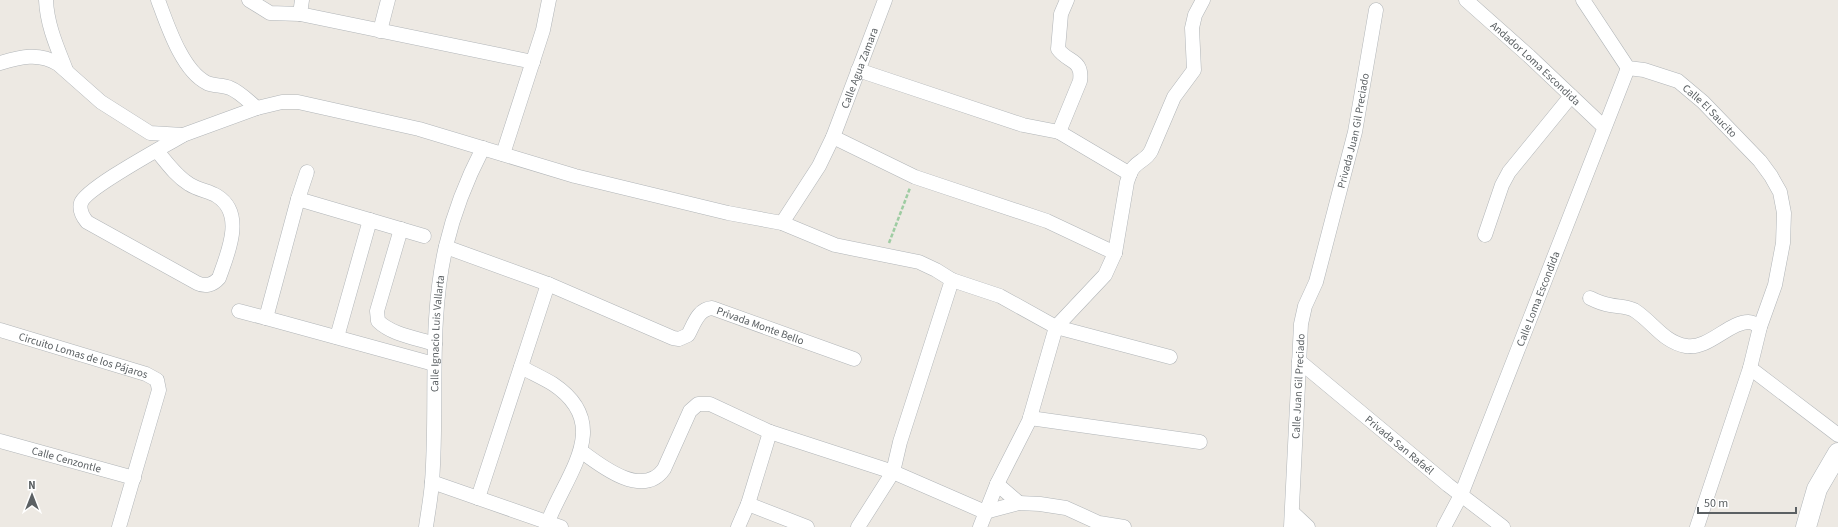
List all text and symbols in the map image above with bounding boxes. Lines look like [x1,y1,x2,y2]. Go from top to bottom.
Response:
street label: Andador Loma Escondida [1487,18,1584,109]
street label: Calle Agua Zamara [837,26,882,111]
street label: Privada Juan Gil Preciado [1334,72,1373,190]
street label: Calle El Saucito [1679,81,1740,141]
street label: Calle Loma Escondida [1513,249,1564,349]
street label: Calle Ignacio Luis Vallarta [427,274,448,392]
street label: Privada Monte Bello [714,303,806,348]
street label: Circuito Lomas de los Pájaros [17,329,150,382]
street label: Calle Juan Gil Preciado [1288,333,1309,439]
street label: Privada San Rafaél [1362,412,1437,478]
street label: Calle Cenzontle [30,443,103,477]
north arrow [12,475,52,515]
text: N [28,478,36,493]
scale bar [1698,489,1796,515]
text: 50 m [1704,495,1728,512]

